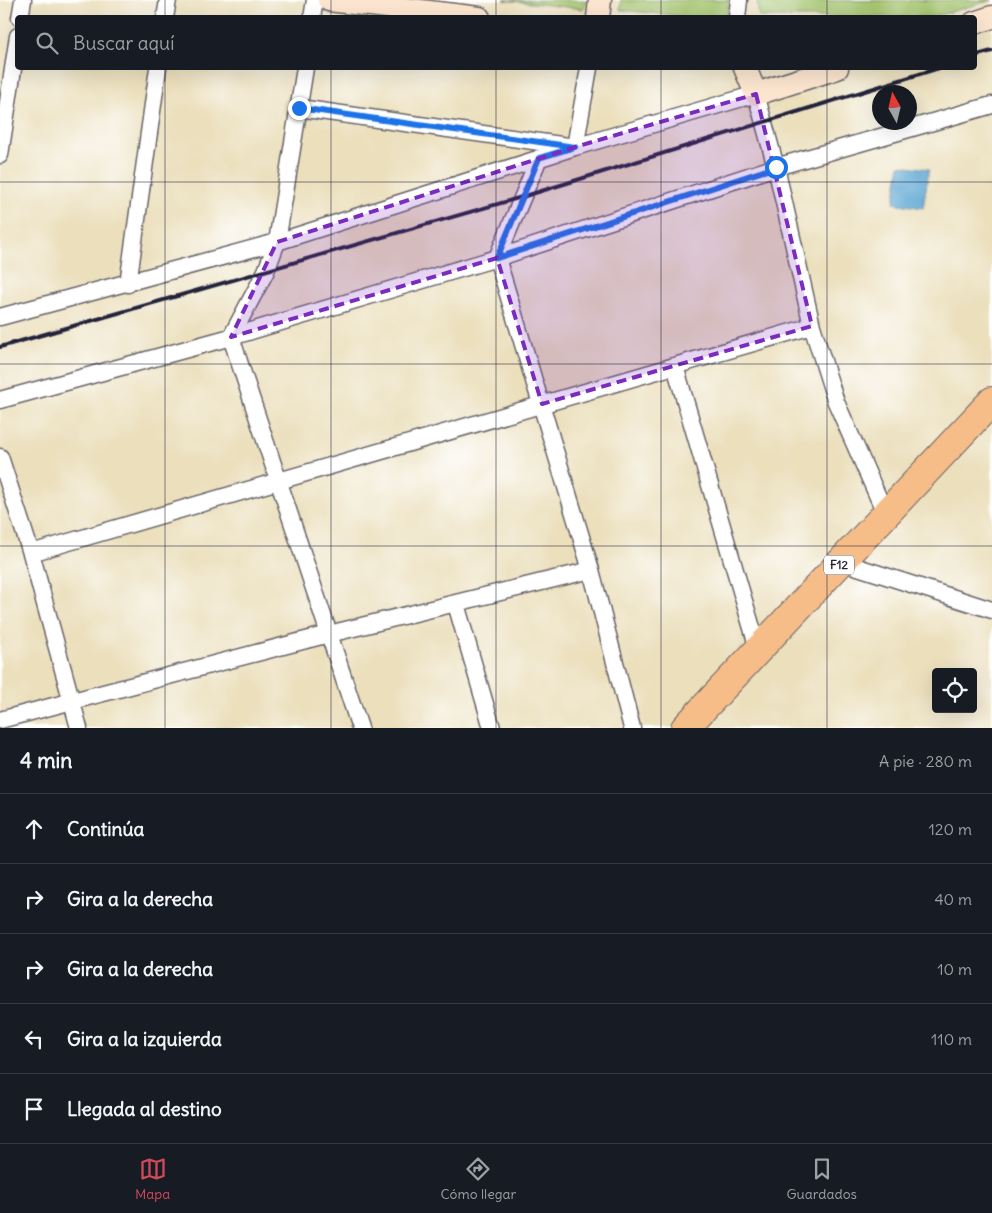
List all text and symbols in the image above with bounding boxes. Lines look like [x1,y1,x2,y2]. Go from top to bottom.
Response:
search box [15,15,977,70]
icon: search [33,29,61,57]
text: Buscar aquí [73,31,174,55]
north arrow [872,85,917,130]
route end [288,97,311,120]
route start [765,156,788,179]
road number: F12 [824,556,854,574]
map controls [932,668,977,713]
button: locate [932,668,977,713]
text: 4 min [20,747,72,774]
text: A pie · 280 m [879,751,972,771]
icon: ahead [20,815,48,843]
text: Continúa [67,817,144,841]
text: 120 m [929,819,972,839]
icon: right [20,885,48,913]
text: Gira a la derecha [67,887,213,911]
text: 40 m [934,889,972,909]
icon: right [20,955,48,983]
text: Gira a la derecha [67,957,213,981]
text: 10 m [937,959,972,979]
icon: left [20,1025,48,1053]
text: Gira a la izquierda [67,1027,222,1051]
text: 110 m [931,1029,972,1049]
icon: arrive [20,1095,48,1123]
text: Llegada al destino [67,1097,222,1121]
tab: Mapa [135,1155,170,1203]
tab: Cómo llegar [441,1155,516,1203]
tab: Guardados [786,1155,857,1203]

